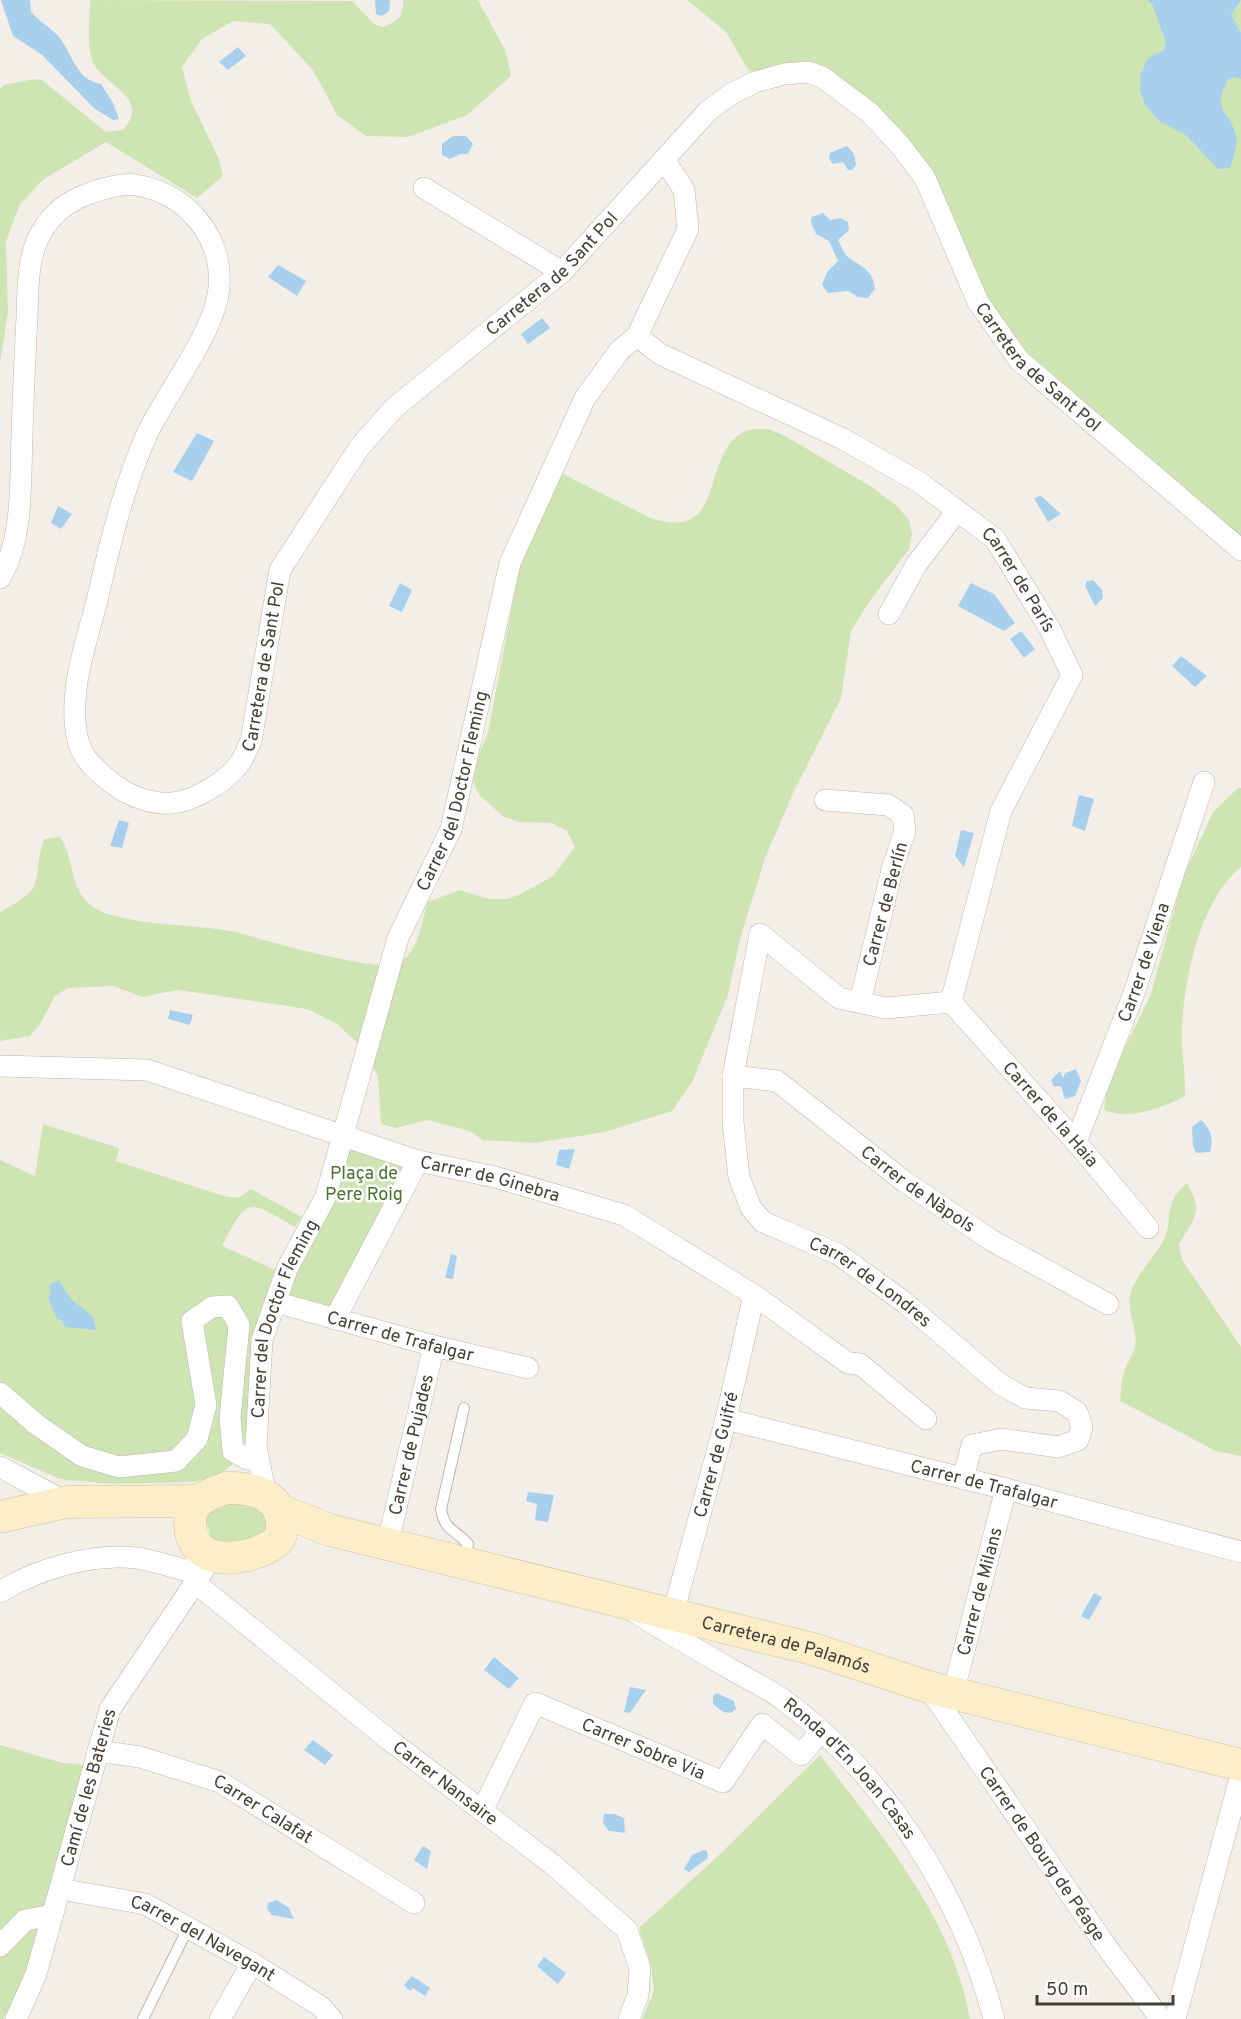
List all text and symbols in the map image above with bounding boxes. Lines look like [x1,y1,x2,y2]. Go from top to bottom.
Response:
street label: Carretera de Sant Pol [482,208,624,342]
street label: Carretera de Sant Pol [969,299,1105,438]
street label: Carrer de París [976,523,1059,637]
street label: Carretera de Sant Pol [237,580,291,756]
street label: Carrer del Doctor Fleming [412,689,494,896]
street label: Carrer de Berlín [859,840,914,969]
street label: Carrer de Viena [1114,900,1176,1026]
street label: Carrer de la Haia [997,1057,1102,1173]
street label: Carrer de Nàpols [855,1141,979,1239]
street label: Carrer de Ginebra [418,1152,562,1208]
park label: Plaça de Pere Roig [325,1163,403,1207]
street label: Carrer del Doctor Fleming [248,1216,324,1419]
street label: Carrer de Londres [805,1233,935,1333]
street label: Carrer de Trafalgar [324,1307,476,1368]
street label: Carrer de Pujades [385,1372,440,1518]
street label: Carrer de Guifré [690,1390,745,1521]
street label: Carrer de Trafalgar [907,1455,1060,1515]
street label: Carrer de Milans [953,1525,1009,1659]
street label: Carretera de Palamós [699,1612,873,1680]
street label: Ronda d'En Joan Casas [778,1693,920,1844]
street label: Camí de les Bateries [56,1706,123,1870]
street label: Carrer Sobre Via [578,1714,708,1786]
street label: Carrer Nansaire [387,1737,502,1832]
street label: Carrer de Bourg de Péage [973,1762,1109,1947]
street label: Carrer Calafat [211,1771,316,1850]
street label: Carrer del Navegant [129,1892,279,1988]
scale bar [1037,1968,1174,2006]
text: 50 m [1046,1979,1088,2002]

